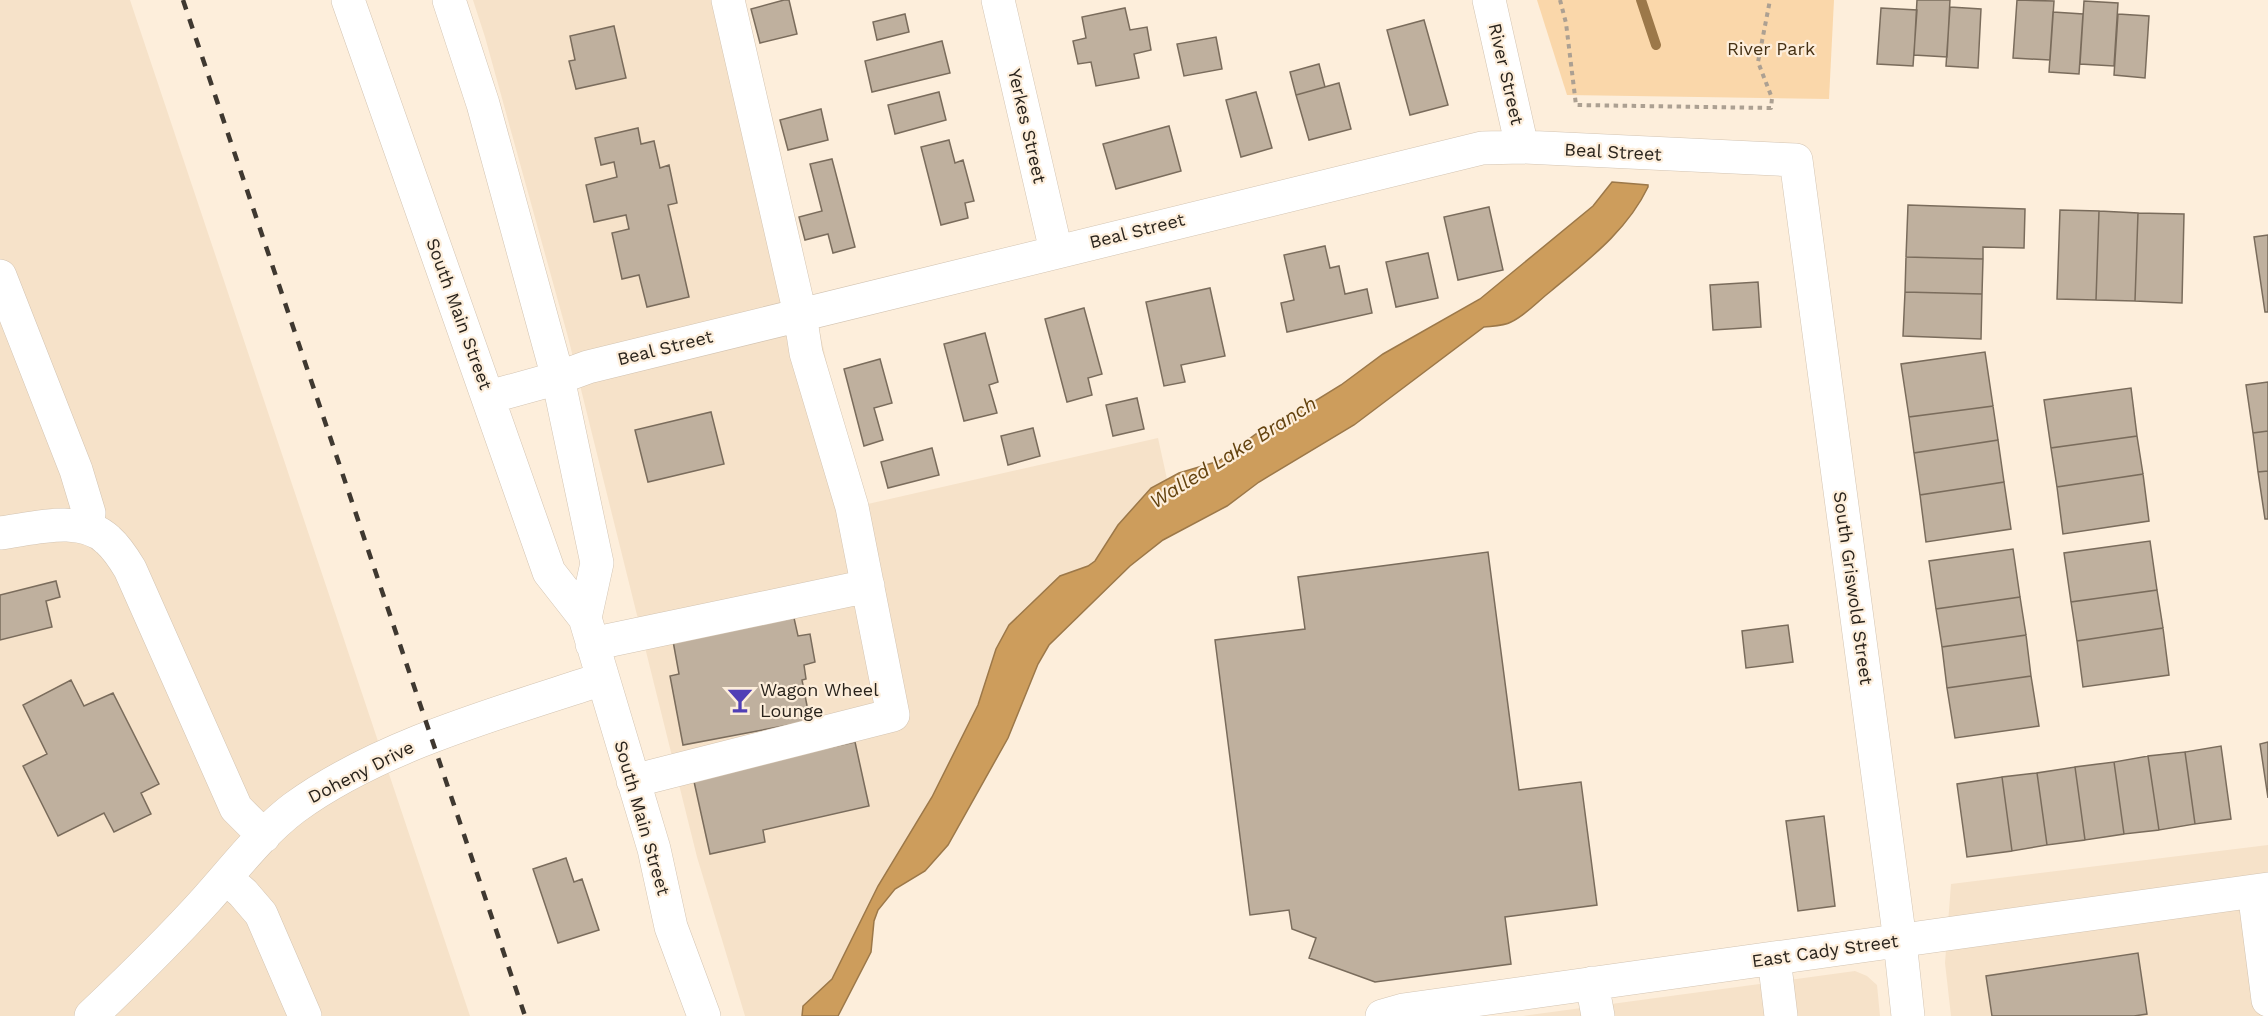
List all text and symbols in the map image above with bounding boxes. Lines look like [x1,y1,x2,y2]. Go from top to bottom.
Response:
street label: River Street [1485,21,1528,127]
park label: River Park [1727,38,1815,59]
street label: Yerkes Street [1004,67,1051,186]
street label: Beal Street [1564,138,1663,165]
street label: Beal Street [1087,208,1187,253]
street label: South Main Street [422,235,497,393]
street label: Beal Street [615,325,715,370]
water label: Walled Lake Branch [1145,391,1321,513]
street label: South Griswold Street [1830,490,1878,686]
place label: Wagon Wheel Lounge [760,679,879,721]
bar icon: Wagon Wheel Lounge [725,685,755,715]
street label: Doheny Drive [304,736,417,807]
street label: South Main Street [610,738,675,898]
street label: East Cady Street [1750,930,1900,971]

